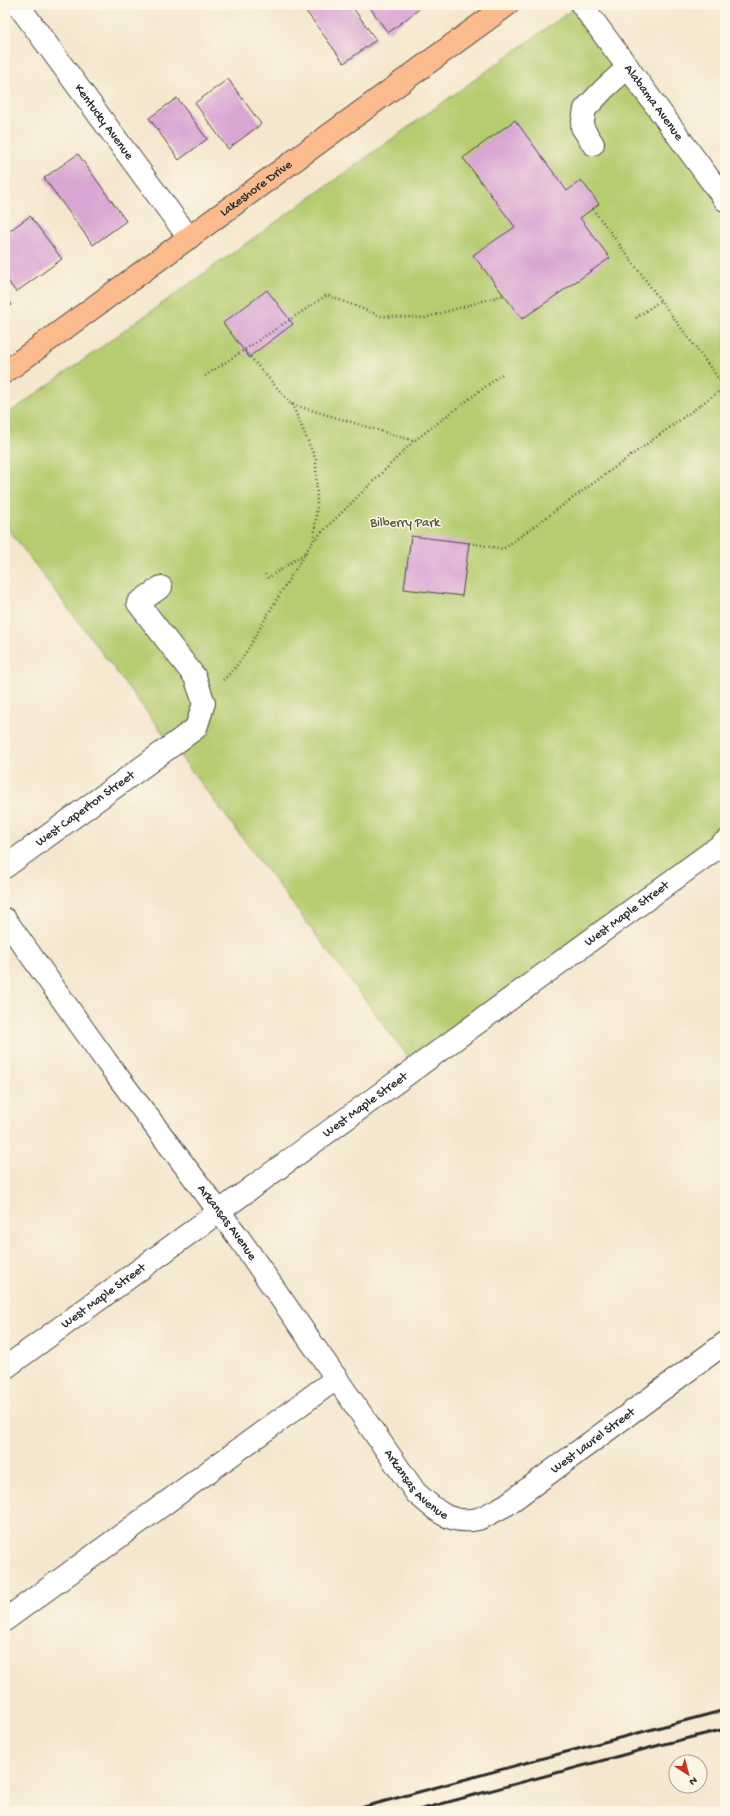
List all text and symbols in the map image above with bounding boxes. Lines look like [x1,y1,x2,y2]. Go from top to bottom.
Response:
street label: Alabama Avenue [621,62,687,144]
street label: Kentucky Avenue [71,81,137,163]
street label: Lakeshore Drive [217,157,295,220]
park label: Bilberry Park [369,516,441,531]
street label: West Caperton Street [33,767,139,850]
street label: West Maple Street [582,877,673,950]
street label: West Maple Street [320,1068,412,1141]
street label: Arkansas Avenue [194,1182,260,1264]
street label: West Maple Street [58,1259,150,1332]
street label: West Laurel Street [548,1404,639,1477]
street label: Arkansas Avenue [381,1447,451,1523]
north arrow [668,1754,708,1794]
text: N [686,1774,699,1787]

